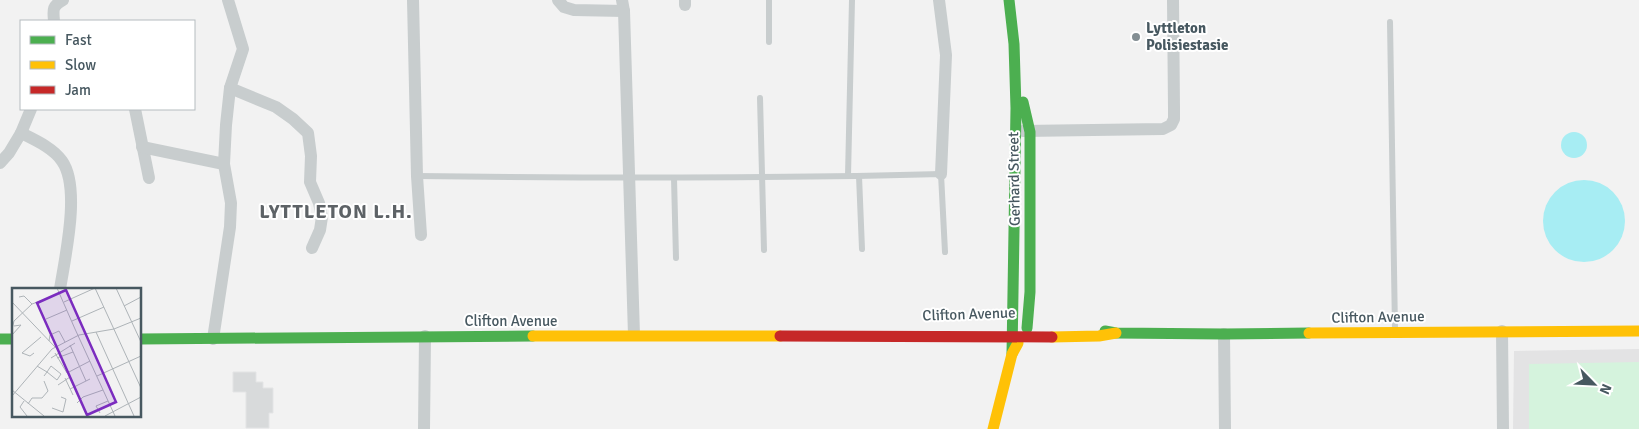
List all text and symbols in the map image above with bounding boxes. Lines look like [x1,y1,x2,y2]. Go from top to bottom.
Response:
place label: Lyttleton Polisiestasie [1146,19,1229,54]
legend [20,20,195,110]
text: Fast [65,31,92,49]
marker: Lyttleton Polisiestasie [1130,31,1142,43]
text: Slow [65,56,96,74]
text: Jam [65,81,91,99]
street label: Gerhard Street [1004,132,1024,226]
district label: LYTTLETON L.H. [259,199,413,224]
inset map [12,288,141,416]
street label: Clifton Avenue [922,303,1016,325]
street label: Clifton Avenue [1331,307,1425,327]
street label: Clifton Avenue [464,312,558,330]
north arrow [1569,359,1619,409]
text: N [1596,381,1615,397]

